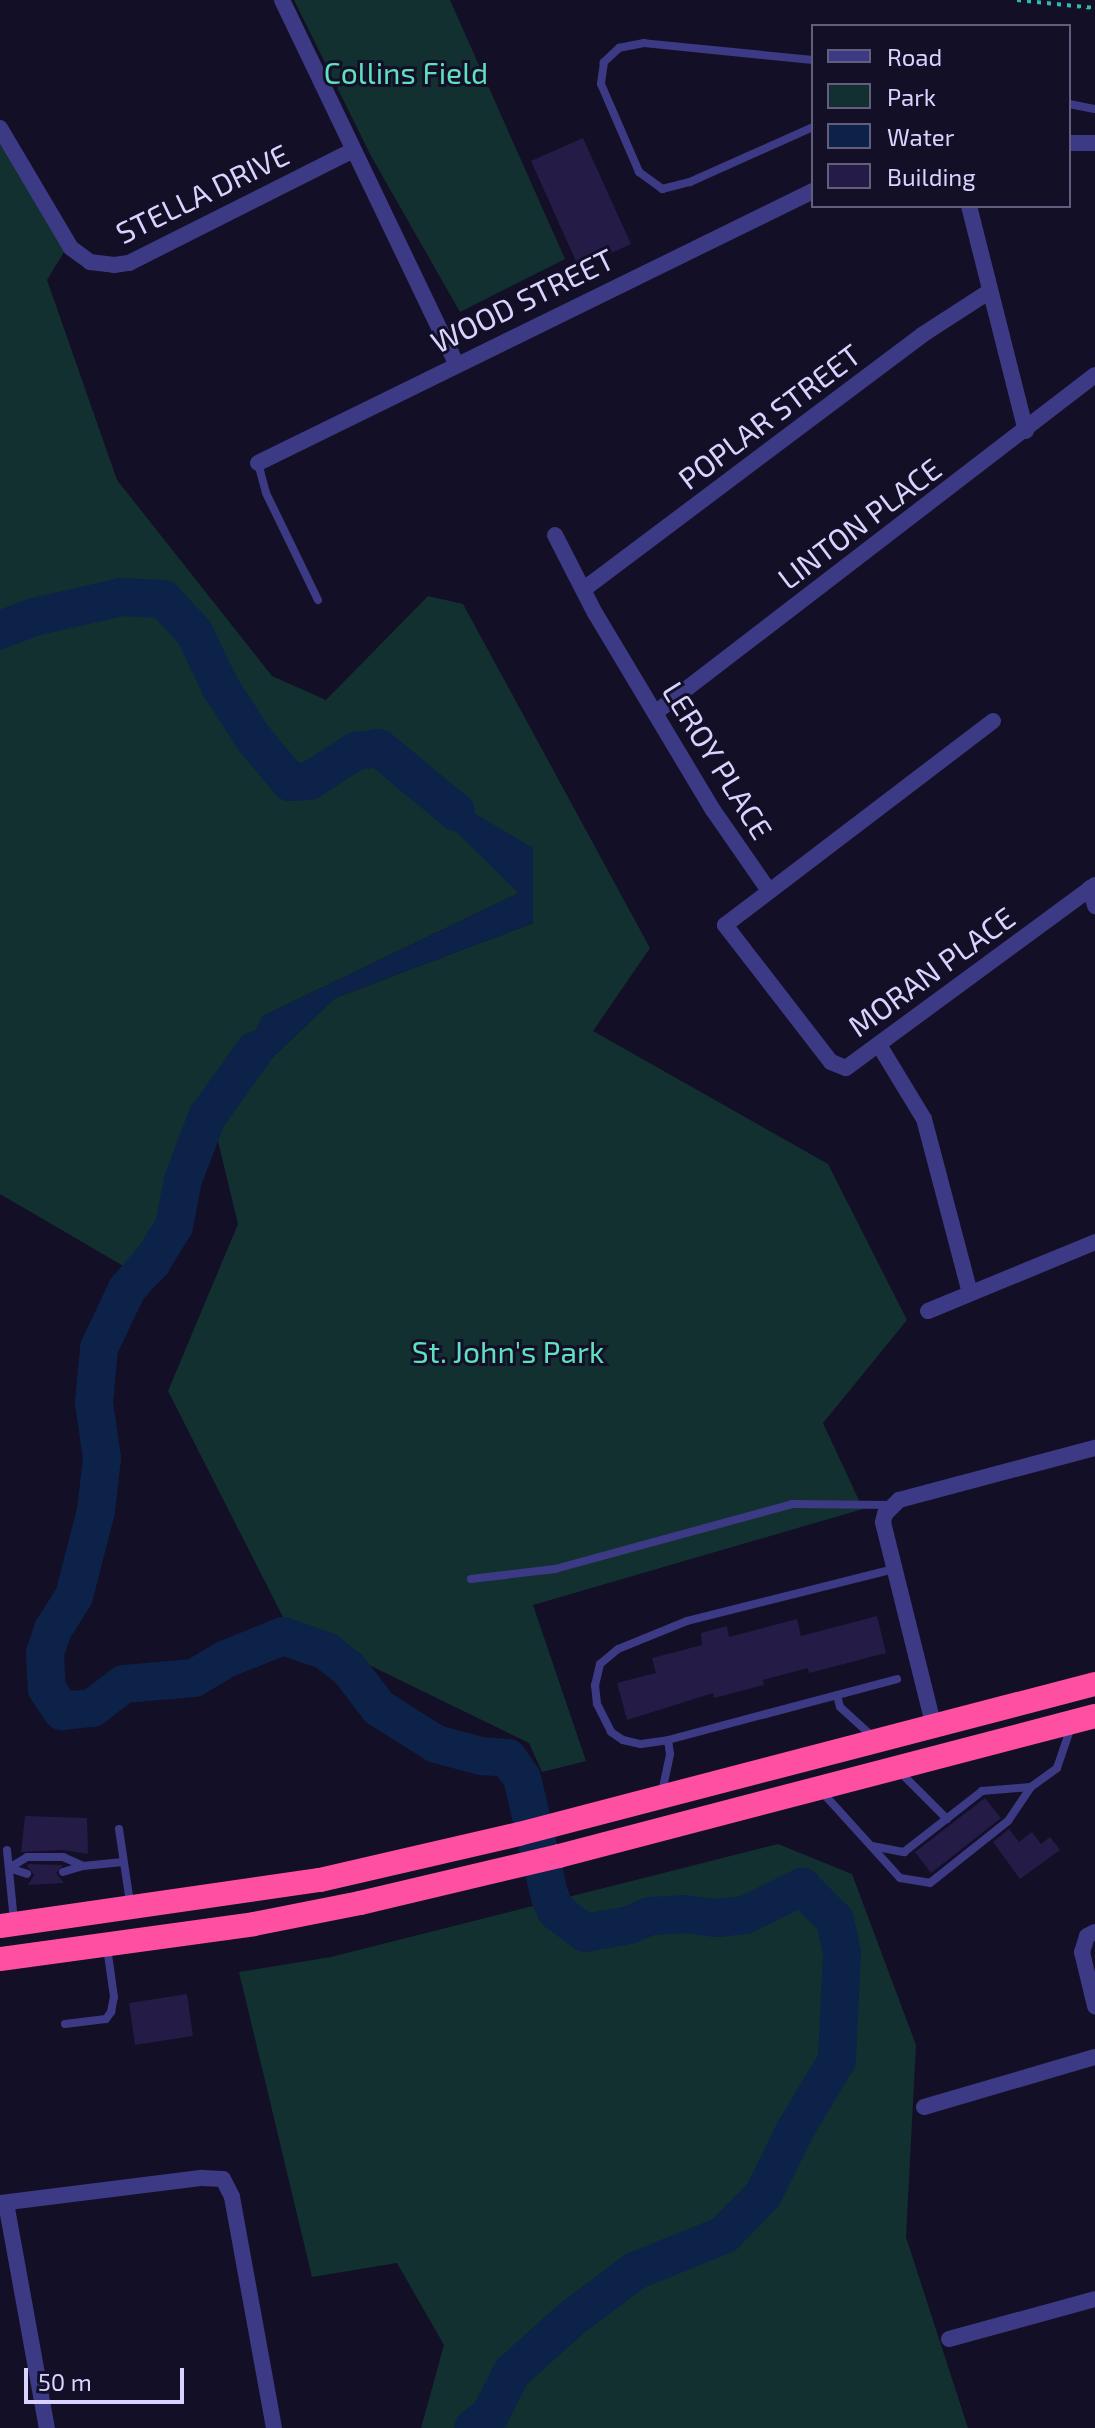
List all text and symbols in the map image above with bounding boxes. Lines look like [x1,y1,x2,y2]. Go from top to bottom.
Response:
legend [811,24,1071,208]
text: Road [887,42,942,71]
park label: Collins Field [324,54,488,90]
text: Park [887,82,936,111]
text: Water [887,122,954,151]
street label: STELLA DRIVE [109,135,295,251]
text: Building [887,162,976,191]
street label: WOOD STREET [425,240,619,360]
street label: POPLAR STREET [671,336,867,496]
street label: LINTON PLACE [770,450,948,596]
street label: LEROY PLACE [655,674,781,846]
street label: MORAN PLACE [841,899,1021,1043]
park label: St. John's Park [412,1333,604,1369]
scale bar [28,2352,188,2402]
text: 50 m [38,2367,92,2396]

